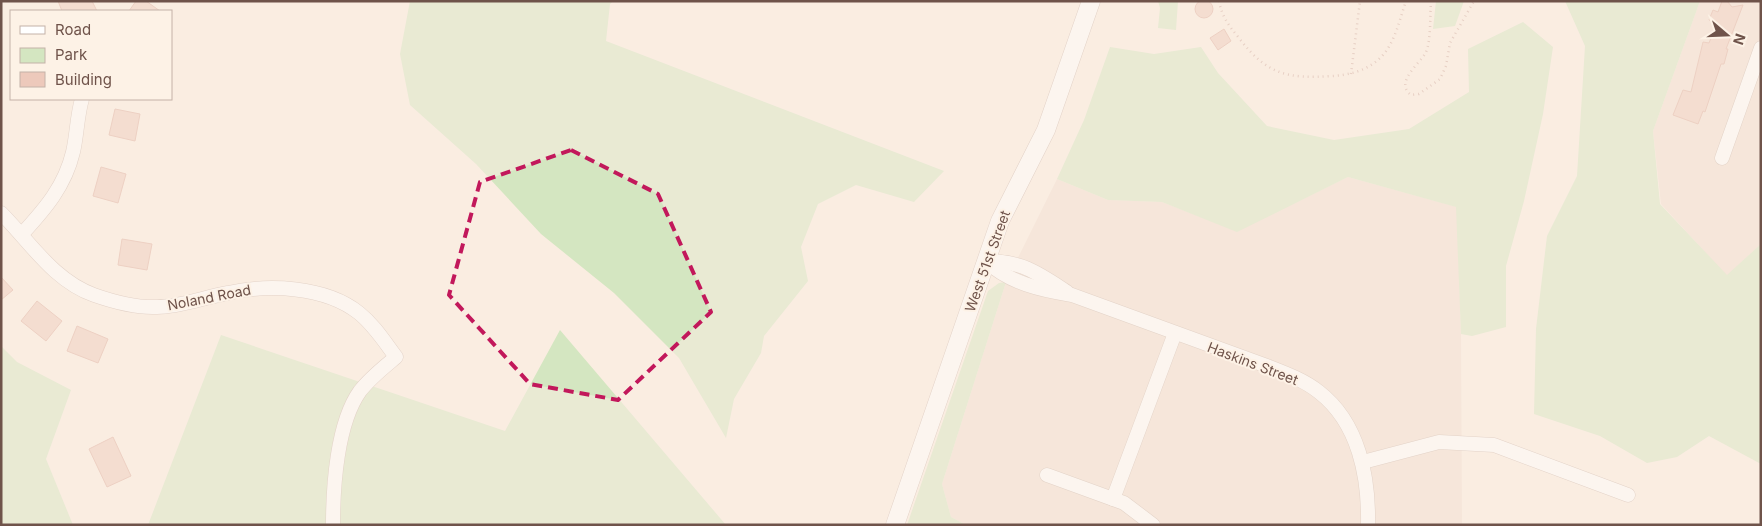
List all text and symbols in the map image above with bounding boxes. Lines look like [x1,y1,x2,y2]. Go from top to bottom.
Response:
legend [10,10,172,100]
north arrow [1702,10,1752,60]
text: Road [55,20,91,39]
text: N [1730,32,1750,47]
text: Park [55,45,88,64]
text: Building [55,70,112,89]
street label: West 51st Street [961,208,1013,314]
street label: Noland Road [166,281,252,313]
street label: Haskins Street [1205,338,1301,388]

